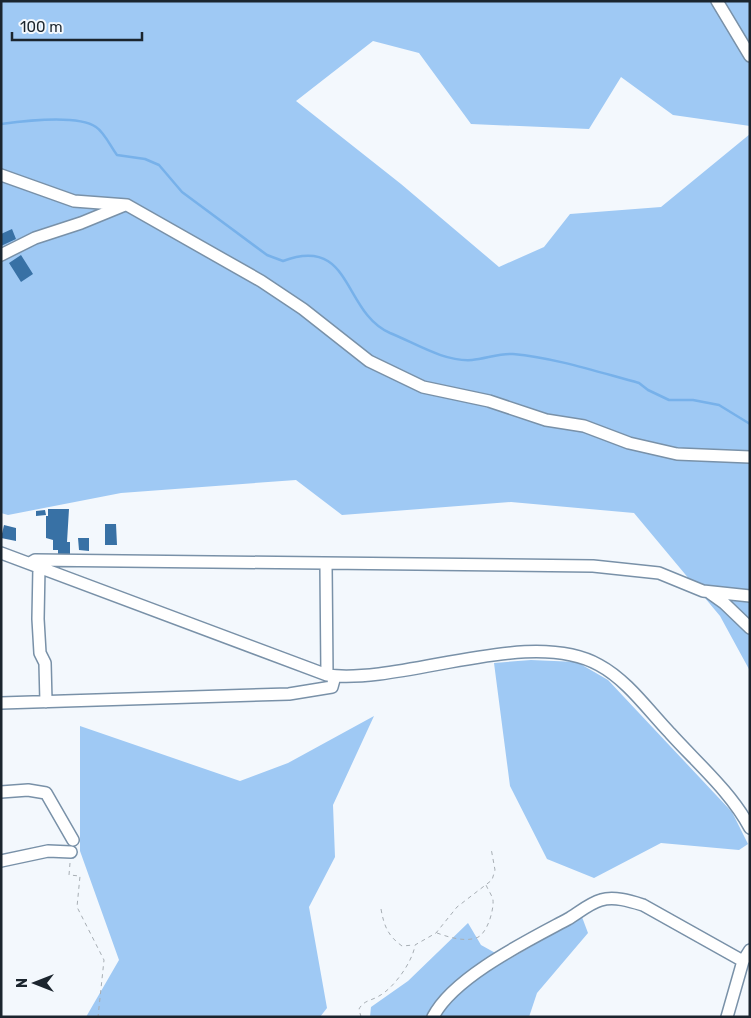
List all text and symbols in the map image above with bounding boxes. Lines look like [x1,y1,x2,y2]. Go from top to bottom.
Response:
scale bar [12,10,142,42]
text: 100 m [20,18,62,36]
north arrow [10,958,60,1008]
text: N [14,978,31,988]

